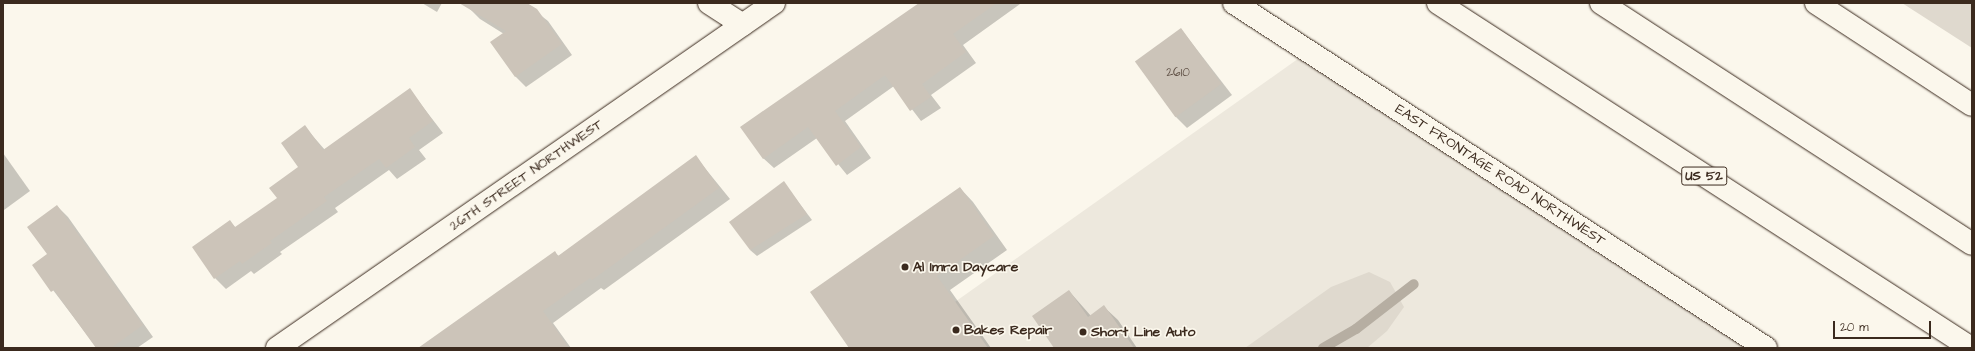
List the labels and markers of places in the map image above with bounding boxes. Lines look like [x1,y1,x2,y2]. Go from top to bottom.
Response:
place label: Al Imra Daycare [913,259,1018,275]
marker: Al Imra Daycare [900,262,910,272]
place label: Bakes Repair [964,322,1052,338]
place label: Short Line Auto [1091,324,1195,340]
marker: Bakes Repair [951,325,961,335]
marker: Short Line Auto [1078,327,1088,337]

